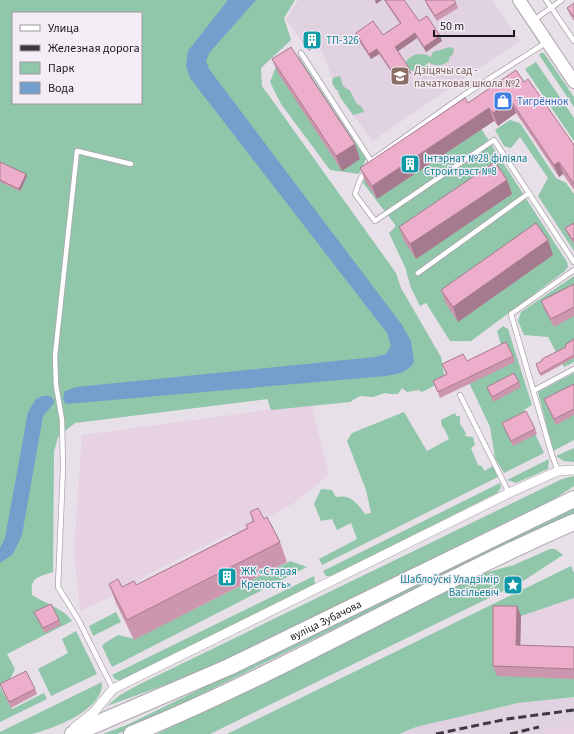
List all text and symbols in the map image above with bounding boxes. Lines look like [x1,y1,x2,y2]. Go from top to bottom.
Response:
legend [12,12,142,104]
scale bar [434,12,514,38]
text: 50 m [440,18,464,35]
text: Улица [48,20,79,37]
building icon: ТП-326 [301,29,323,51]
place label: ТП-326 [326,33,359,48]
text: Железная дорога [48,40,140,57]
text: Парк [48,60,74,77]
place label: Дзіцячы сад - пачатковая школа №2 [414,63,520,91]
school or university icon: Дзіцячы сад - пачатковая школа №2 [389,65,411,87]
text: Вода [48,80,74,97]
shop icon: Тигрённок [492,90,514,112]
place label: Тигрённок [517,94,569,109]
place label: Інтэрнат №28 фiлiяла Стройтрэст №8 [424,151,527,179]
building icon: Інтэрнат №28 фiлiяла Стройтрэст №8 [399,153,421,175]
place label: ЖК «Старая Крепость» [241,564,297,592]
building icon: ЖК «Старая Крепость» [216,566,238,588]
place label: Шаблоўскі Уладзімір Васільевіч [400,572,499,600]
place icon: Шаблоўскі Уладзімір Васільевіч [502,574,524,596]
street label: вуліца Зубачова [287,596,364,644]

